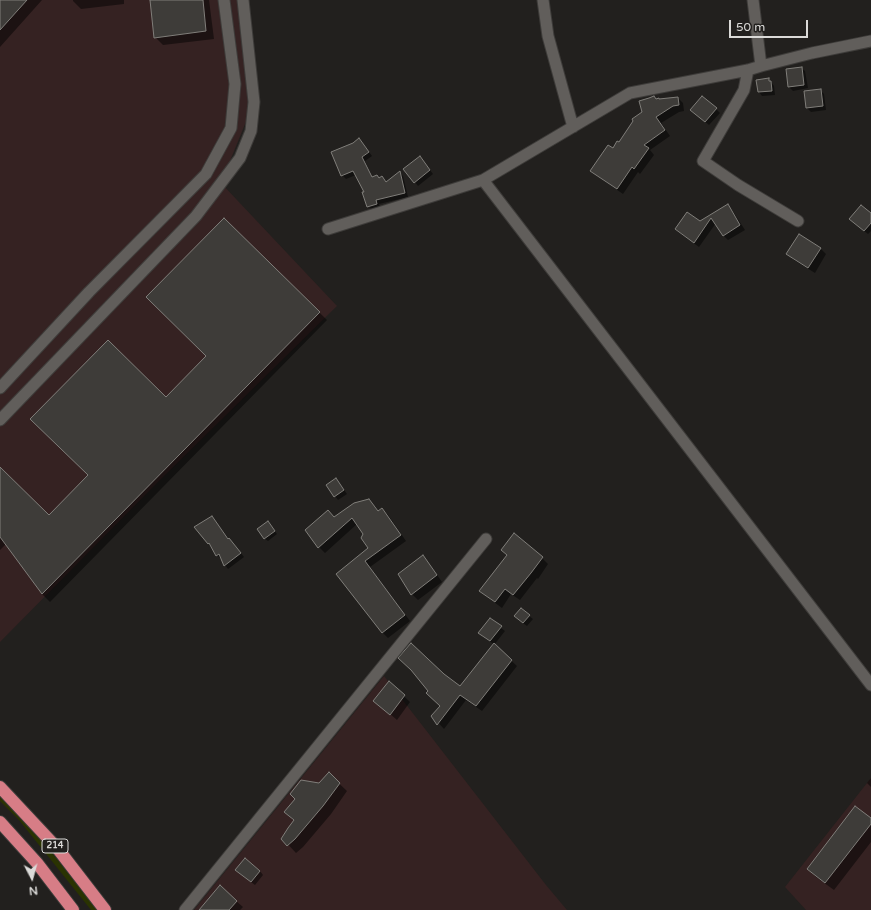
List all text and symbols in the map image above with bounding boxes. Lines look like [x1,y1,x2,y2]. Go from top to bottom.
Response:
scale bar [731,12,810,38]
text: 50 m [736,20,765,34]
road number: 214 [42,839,68,853]
north arrow [12,858,52,898]
text: N [28,884,38,897]

